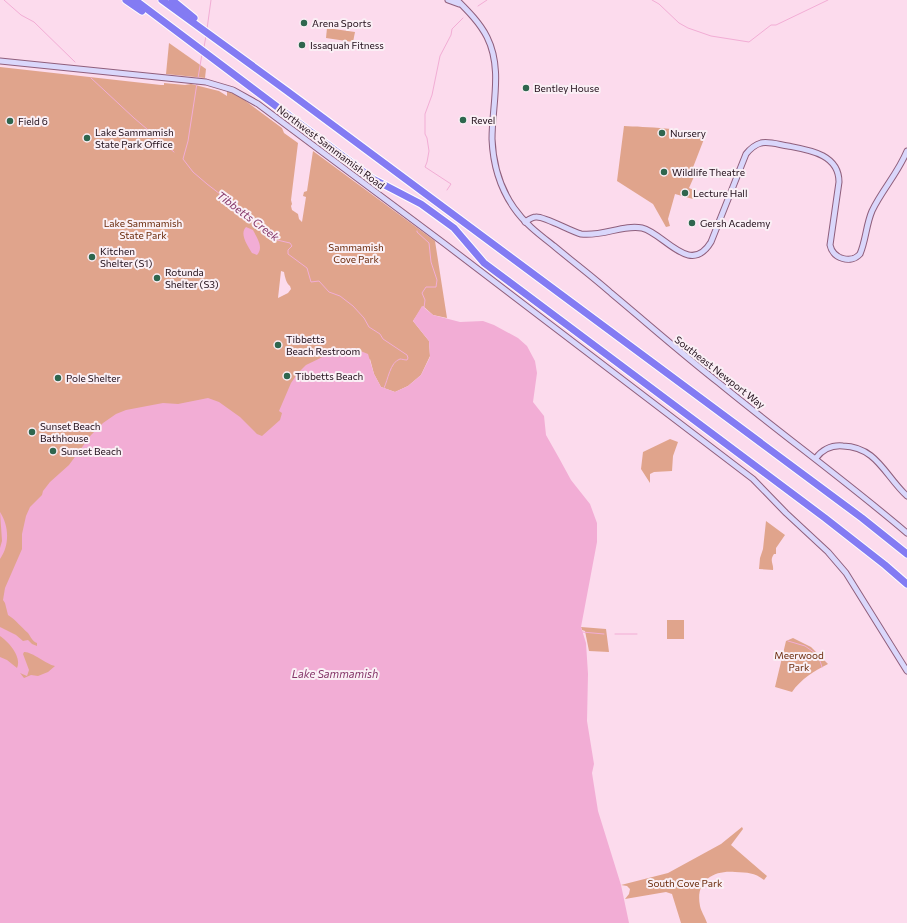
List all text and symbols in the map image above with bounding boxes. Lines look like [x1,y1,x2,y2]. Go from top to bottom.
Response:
place label: Arena Sports [312,17,372,29]
marker: Arena Sports [299,18,309,28]
place label: Issaquah Fitness [310,39,384,51]
marker: Issaquah Fitness [297,40,307,50]
place label: Bentley House [534,82,599,94]
marker: Bentley House [521,83,531,93]
street label: Northwest Sammamish Road [275,103,387,191]
place label: Revel [471,114,495,126]
place label: Field 6 [18,115,48,127]
marker: Revel [458,115,468,125]
marker: Field 6 [5,116,15,126]
place label: Lake Sammamish State Park Office [95,126,174,150]
place label: Nursery [670,127,706,139]
marker: Nursery [657,128,667,138]
marker: Lake Sammamish State Park Office [82,133,92,143]
place label: Wildlife Theatre [672,166,745,178]
marker: Wildlife Theatre [659,167,669,177]
place label: Lecture Hall [693,187,747,199]
water label: Tibbetts Creek [215,188,283,244]
marker: Lecture Hall [680,188,690,198]
park label: Lake Sammamish State Park [104,217,182,241]
place label: Gersh Academy [700,217,770,229]
marker: Gersh Academy [687,218,697,228]
park label: Sammamish Cove Park [328,241,384,265]
place label: Kitchen Shelter (S1) [100,245,153,269]
marker: Kitchen Shelter (S1) [87,252,97,262]
place label: Rotunda Shelter (S3) [165,266,219,290]
marker: Rotunda Shelter (S3) [152,273,162,283]
place label: Tibbetts Beach Restroom [286,333,360,357]
street label: Southeast Newport Way [673,333,767,411]
marker: Tibbetts Beach Restroom [273,340,283,350]
place label: Tibbetts Beach [295,370,363,382]
marker: Tibbetts Beach [282,371,292,381]
place label: Pole Shelter [66,372,121,384]
marker: Pole Shelter [53,373,63,383]
place label: Sunset Beach Bathhouse [40,420,101,444]
marker: Sunset Beach Bathhouse [27,427,37,437]
place label: Sunset Beach [61,445,122,457]
marker: Sunset Beach [48,446,58,456]
park label: Meerwood Park [774,649,824,673]
water label: Lake Sammamish [292,667,378,680]
park label: South Cove Park [648,877,723,889]

